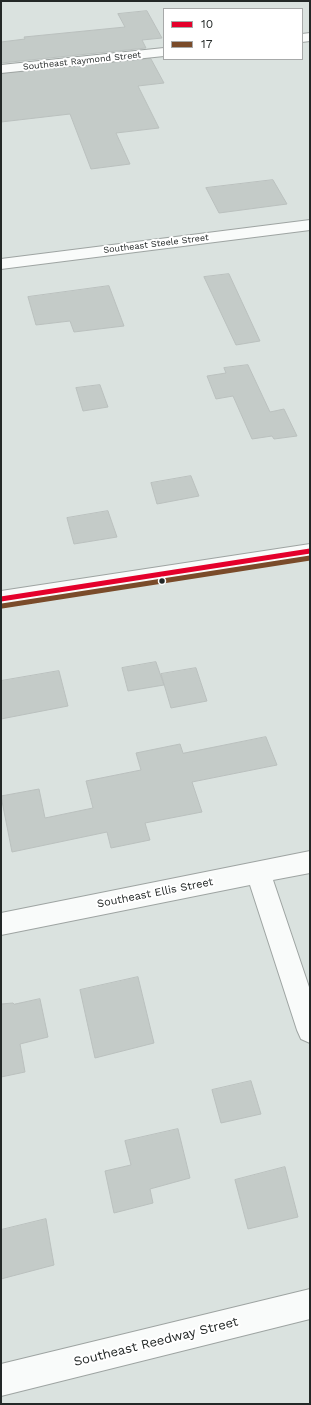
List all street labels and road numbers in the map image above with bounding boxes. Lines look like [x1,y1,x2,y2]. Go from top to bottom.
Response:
street label: Southeast Raymond Street [22,49,142,73]
street label: Southeast Steele Street [103,232,209,256]
street label: Southeast Ellis Street [96,875,214,911]
street label: Southeast Reedway Street [72,1314,240,1370]

